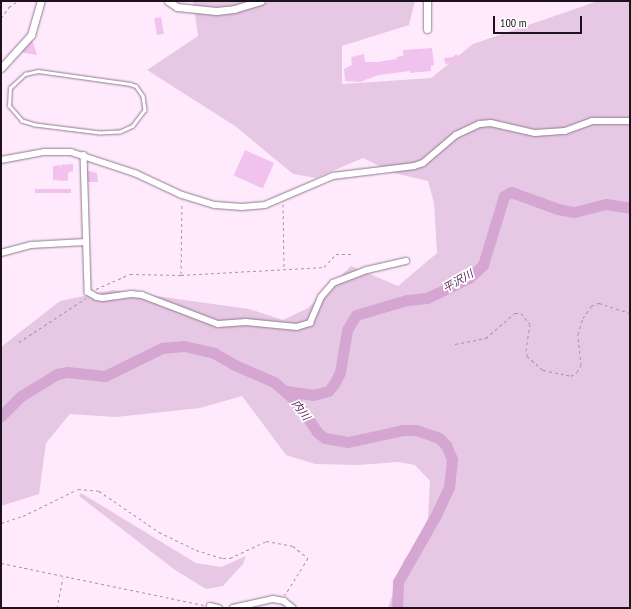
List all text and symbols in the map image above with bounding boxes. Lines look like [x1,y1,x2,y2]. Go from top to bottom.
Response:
scale bar [495,8,584,34]
text: 100 m [500,15,527,30]
water label: 平沢川 [440,267,476,295]
water label: 内川 [289,397,313,423]

